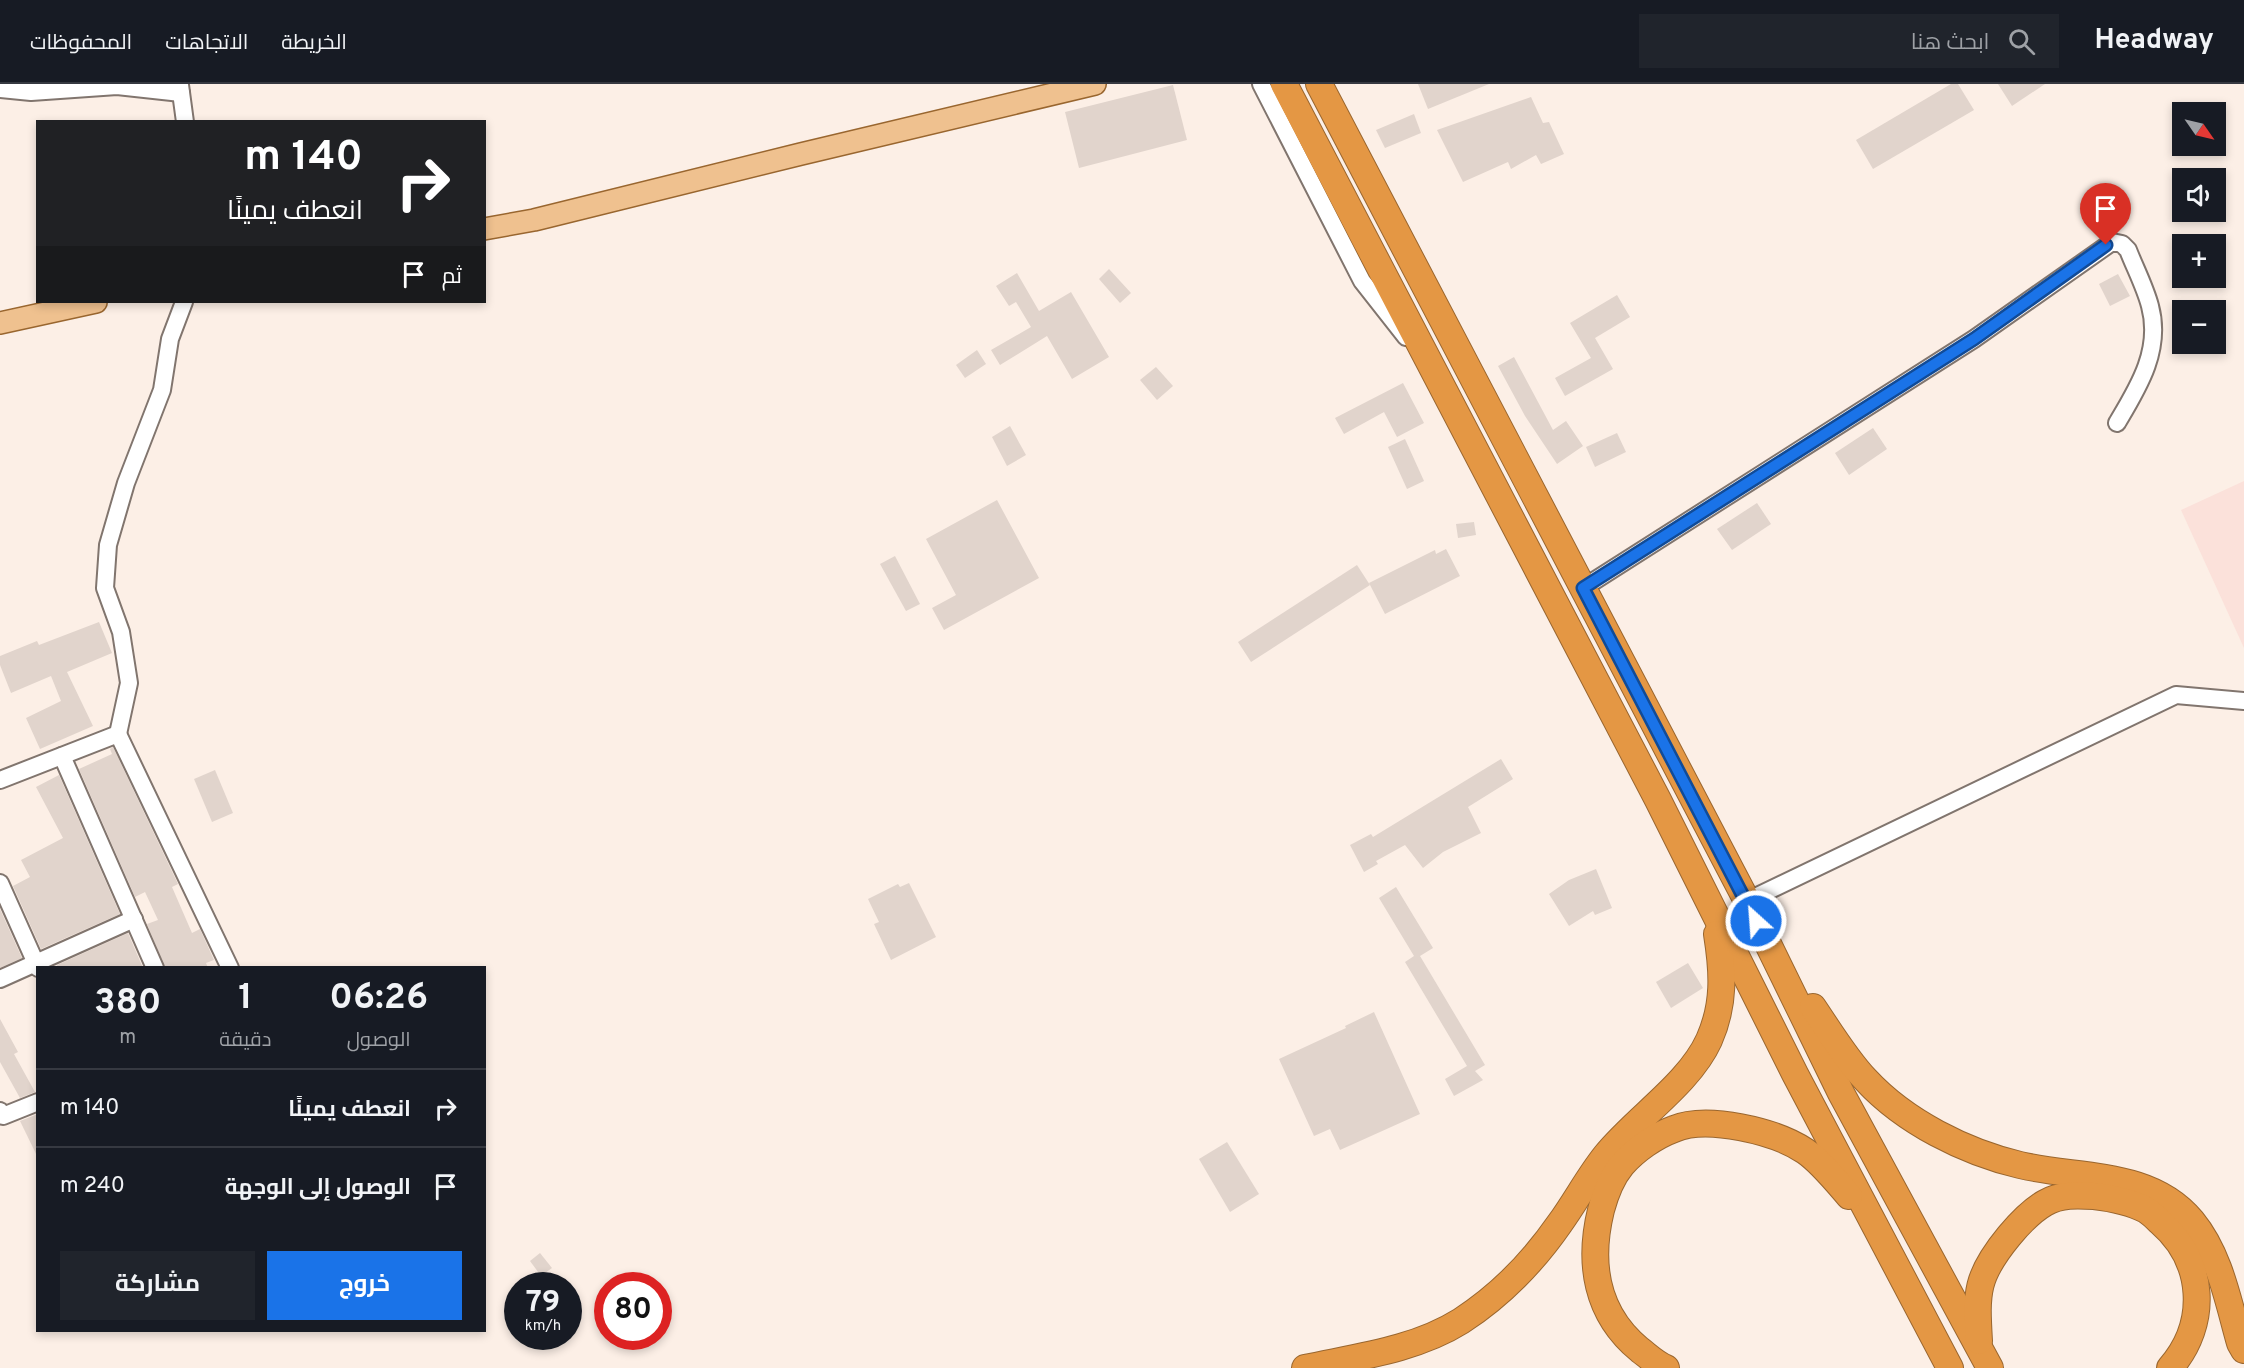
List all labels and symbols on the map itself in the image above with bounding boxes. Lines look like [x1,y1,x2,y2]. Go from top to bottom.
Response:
north arrow [2172,102,2226,156]
pin [2080,183,2131,245]
position arrow [1724,889,1788,953]
speed limit sign: 80 [594,1272,672,1350]

